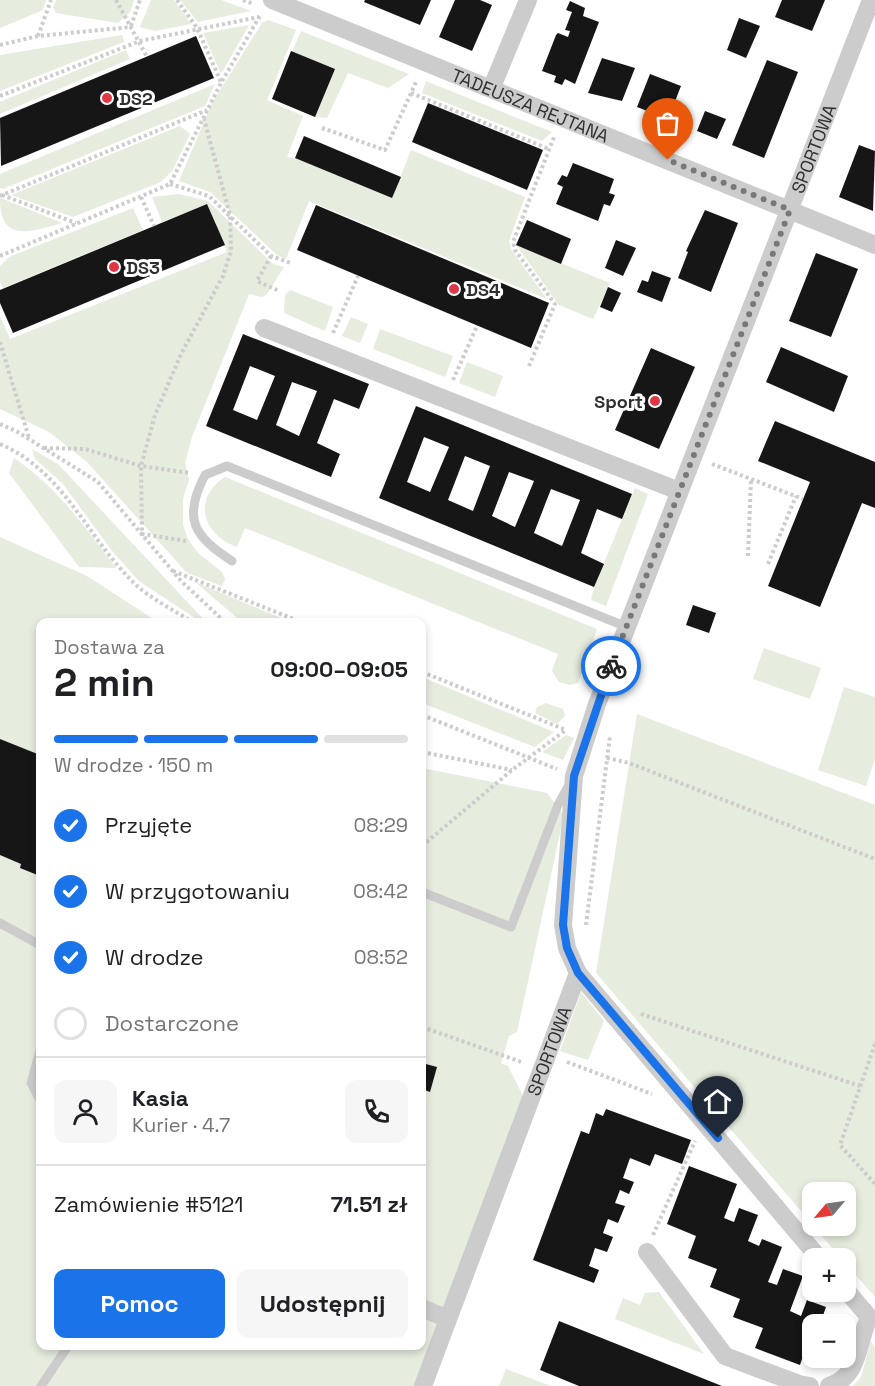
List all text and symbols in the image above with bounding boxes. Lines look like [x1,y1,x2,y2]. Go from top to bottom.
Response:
street label: TADEUSZA REJTANA [448,63,613,147]
place label: DS2 [119,87,153,110]
marker: DS2 [100,91,114,105]
pin [642,98,693,160]
street label: SPORTOWA [786,101,841,196]
icon: bag [651,107,684,140]
place label: DS3 [126,256,160,279]
marker: DS3 [107,260,121,274]
place label: DS4 [466,278,501,301]
marker: DS4 [447,282,461,296]
place label: Sport [594,390,643,413]
marker: Sport [648,394,662,408]
text: Dostawa za [54,634,165,660]
courier [581,636,641,696]
icon: bike [595,650,628,683]
text: 09:00–09:05 [270,655,408,683]
text: 2 min [54,658,155,707]
text: W drodze · 150 m [54,752,213,778]
icon: check [54,809,87,842]
text: Przyjęte [105,811,192,839]
text: 08:29 [353,812,408,838]
icon: check [54,875,87,908]
text: W przygotowaniu [105,877,290,905]
text: 08:42 [353,878,408,904]
icon: check [54,941,87,974]
text: W drodze [105,943,204,971]
text: 08:52 [354,944,408,970]
street label: SPORTOWA [522,1003,576,1099]
text: Dostarczone [105,1009,239,1037]
pin [692,1076,743,1138]
button: person [54,1080,117,1143]
button: phone [345,1080,408,1143]
text: Kasia [132,1084,189,1112]
icon: home [701,1085,734,1118]
text: Kurier · 4.7 [132,1112,230,1138]
north arrow [802,1182,856,1236]
map controls [802,1182,856,1368]
text: Zamówienie #5121 [54,1190,244,1218]
text: 71.51 zł [331,1190,408,1218]
button: + [802,1248,856,1302]
button: Pomoc [54,1269,225,1338]
button: Udostępnij [237,1269,408,1338]
button: − [802,1314,856,1368]

